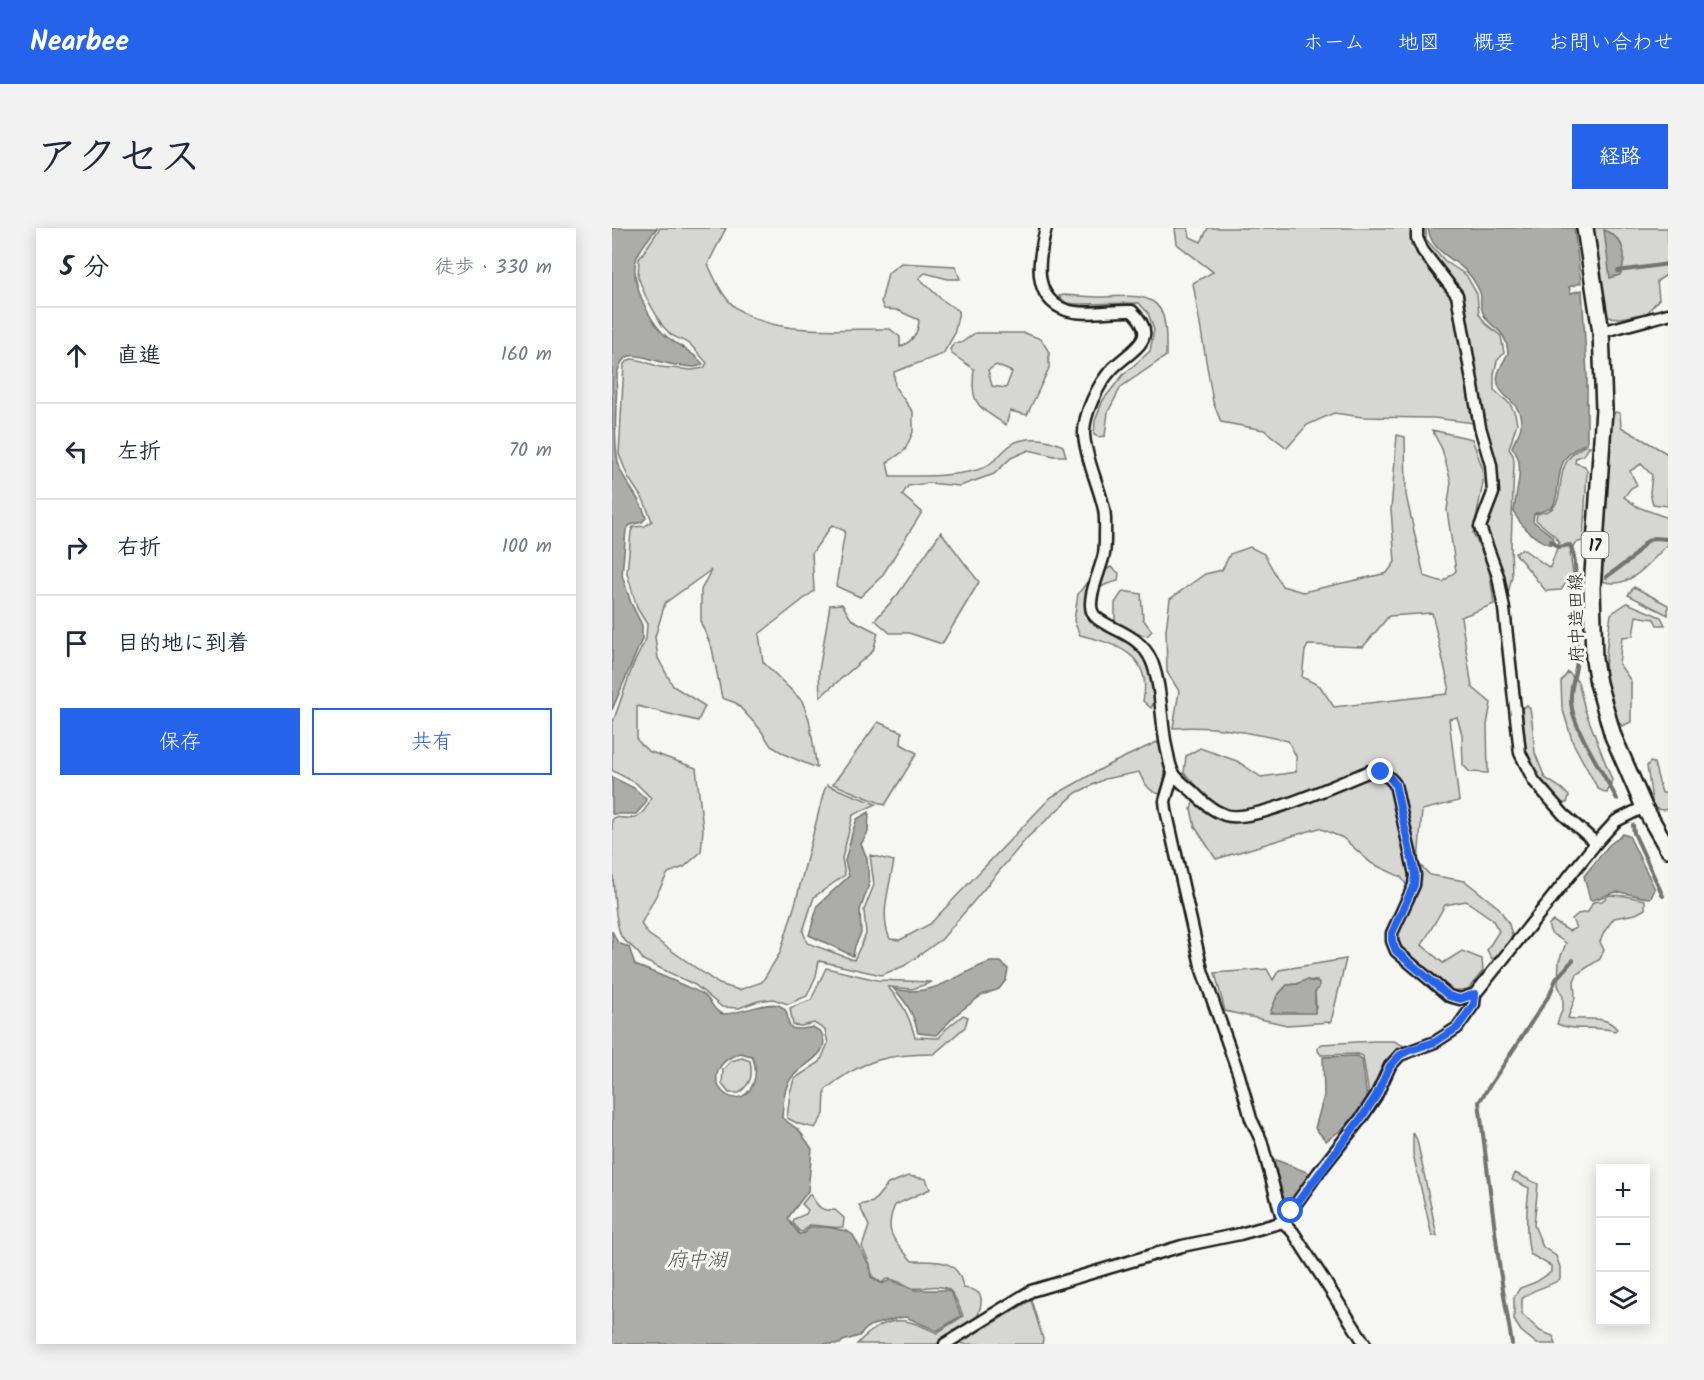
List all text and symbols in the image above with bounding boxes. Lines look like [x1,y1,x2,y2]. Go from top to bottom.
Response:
text: Nearbee [30,20,129,65]
text: ホーム [1303,27,1365,60]
text: 地図 [1398,27,1440,60]
text: 概要 [1473,27,1515,60]
text: お問い合わせ [1548,27,1674,60]
button: 経路 [1572,124,1668,189]
text: アクセス [36,125,201,192]
text: 5 分 [60,247,109,289]
text: 徒歩 · 330 m [434,252,552,284]
icon: ahead [60,339,93,372]
text: 直進 [117,339,161,374]
text: 160 m [501,339,552,371]
icon: left [60,435,93,468]
text: 左折 [117,435,161,470]
text: 70 m [509,435,552,467]
icon: right [60,531,93,564]
text: 右折 [117,531,161,566]
text: 100 m [502,531,552,563]
road number: 17 [1582,532,1608,558]
street label: 府中造田線 [1562,573,1593,663]
icon: arrive [60,627,93,660]
text: 目的地に到着 [117,627,249,662]
button: 保存 [60,708,300,775]
button: 共有 [312,708,552,775]
route end [1367,758,1393,784]
map controls [1596,1164,1650,1326]
button: + [1596,1164,1650,1218]
route start [1277,1197,1303,1223]
button: − [1596,1218,1650,1272]
water label: 府中湖 [667,1245,729,1277]
button: layers [1596,1272,1650,1326]

